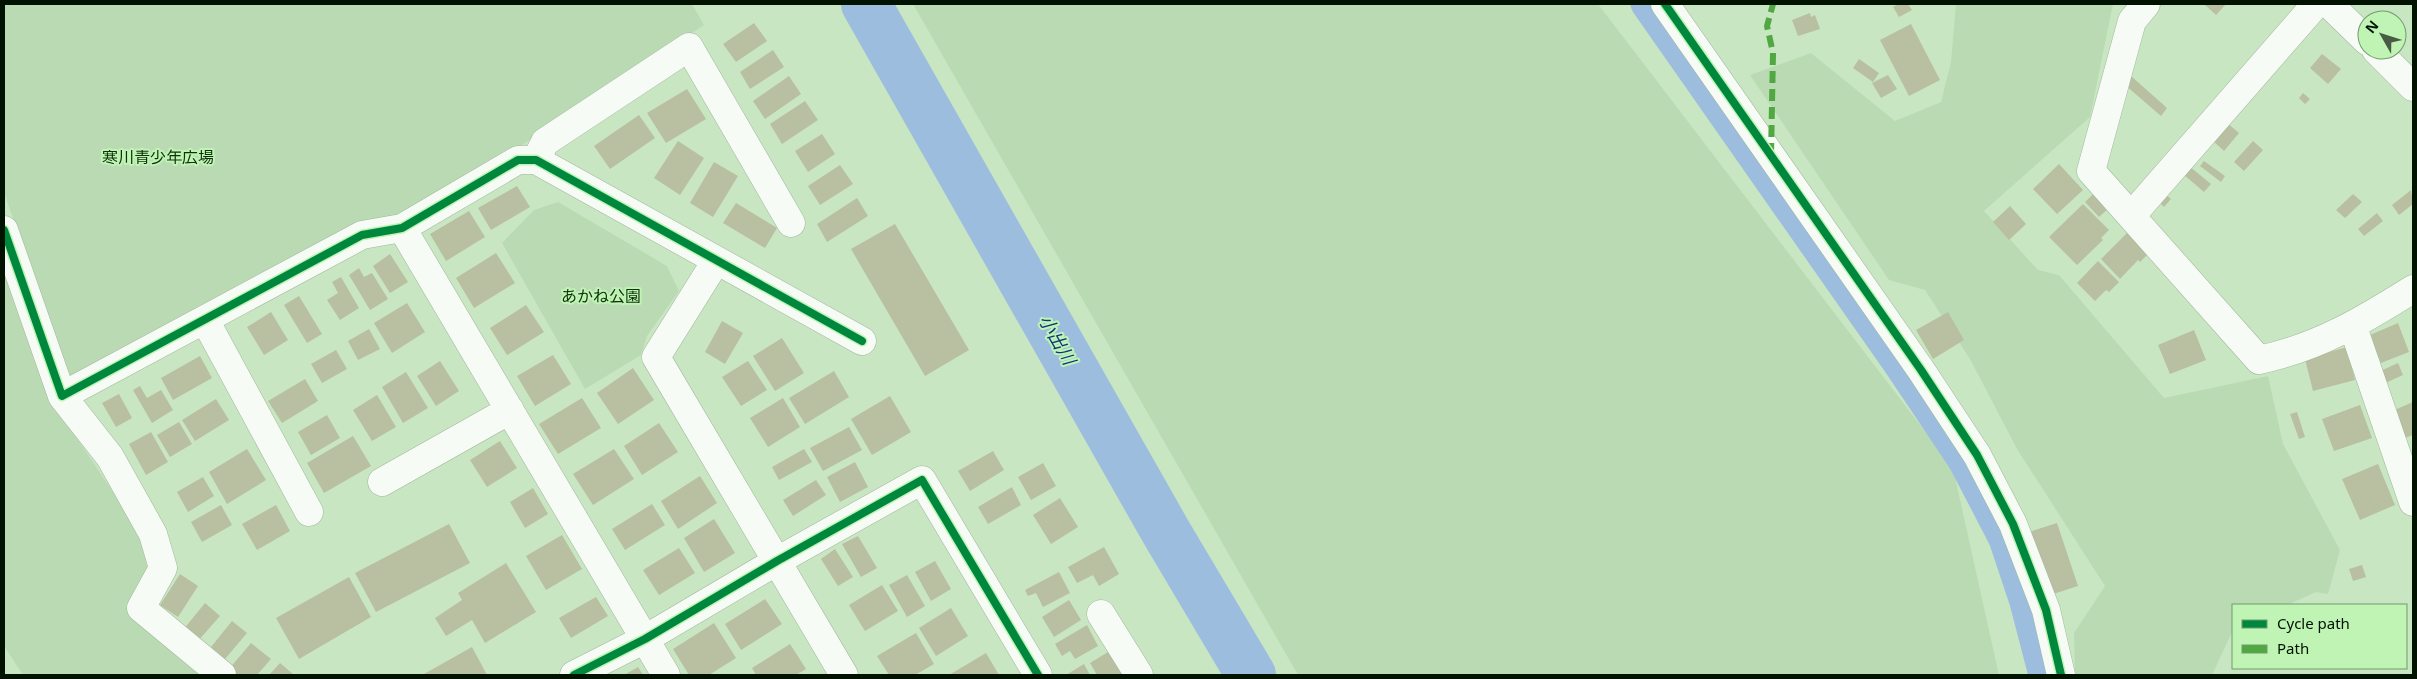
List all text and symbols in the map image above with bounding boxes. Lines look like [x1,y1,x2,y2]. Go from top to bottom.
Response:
north arrow [2357,10,2407,60]
text: N [2361,16,2382,37]
park label: 寒川青少年広場 [102,146,214,168]
park label: あかね公園 [561,285,641,307]
water label: 小出川 [1034,310,1083,371]
legend [2232,604,2407,669]
text: Cycle path [2277,613,2350,633]
text: Path [2277,638,2309,658]

